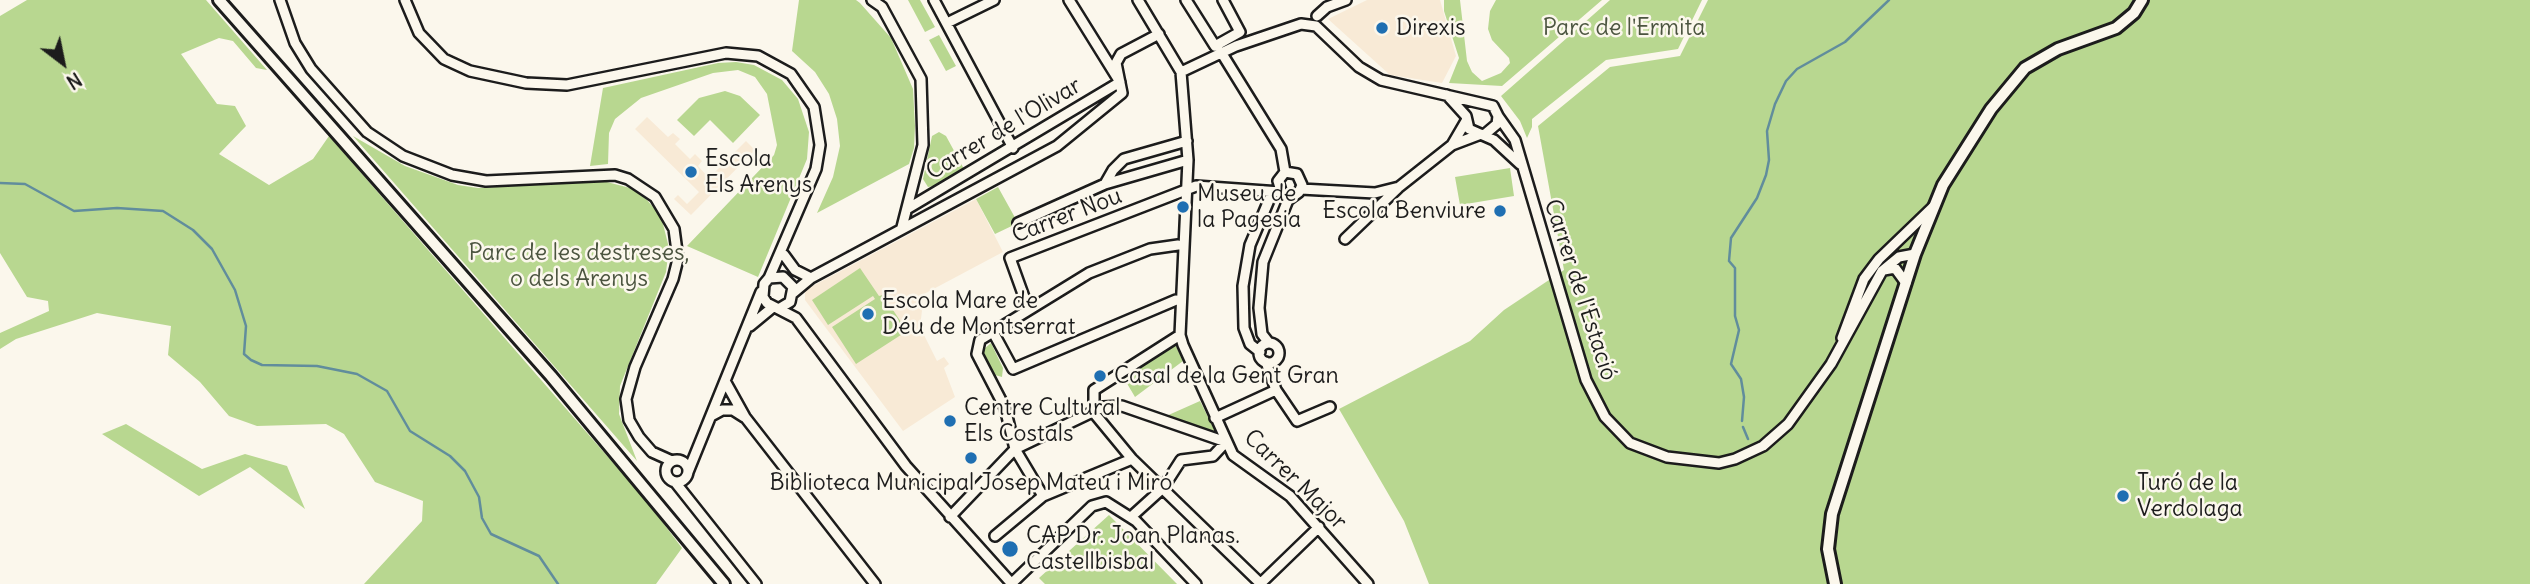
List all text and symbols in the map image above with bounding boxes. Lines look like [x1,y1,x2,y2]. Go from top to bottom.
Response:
place label: Direxis [1396,14,1465,42]
park label: Parc de l'Ermita [1543,14,1705,42]
marker: Direxis [1374,20,1390,36]
north arrow [28,28,98,98]
text: N [62,67,86,94]
street label: Carrer de l'Olivar [922,72,1086,186]
place label: Escola Els Arenys [705,145,812,199]
marker: Escola Els Arenys [683,164,699,180]
place label: Museu de la Pagesia [1197,180,1301,234]
street label: Carrer Nou [1008,182,1126,250]
street label: Carrer de l'Estació [1538,196,1622,384]
place label: Escola Benviure [1322,197,1486,225]
marker: Museu de la Pagesia [1175,199,1191,215]
marker: Escola Benviure [1492,203,1508,219]
park label: Parc de les destreses, o dels Arenys [469,239,689,293]
place label: Escola Mare de Déu de Montserrat [882,287,1075,341]
marker: Escola Mare de Déu de Montserrat [860,306,876,322]
place label: Casal de la Gent Gran [1114,362,1339,390]
marker: Casal de la Gent Gran [1092,368,1108,384]
place label: Centre Cultural Els Costals [964,394,1120,448]
marker: Centre Cultural Els Costals [942,413,958,429]
street label: Carrer Major [1238,424,1352,536]
marker: Biblioteca Municipal Josep Mateu i Miró [963,450,979,466]
place label: Biblioteca Municipal Josep Mateu i Miró [769,469,1173,497]
place label: Turó de la Verdolaga [2137,469,2243,523]
marker: Turó de la Verdolaga [2115,488,2131,504]
place label: CAP Dr. Joan Planas. Castellbisbal [1026,522,1240,576]
marker: CAP Dr. Joan Planas. Castellbisbal [1000,539,1020,559]

